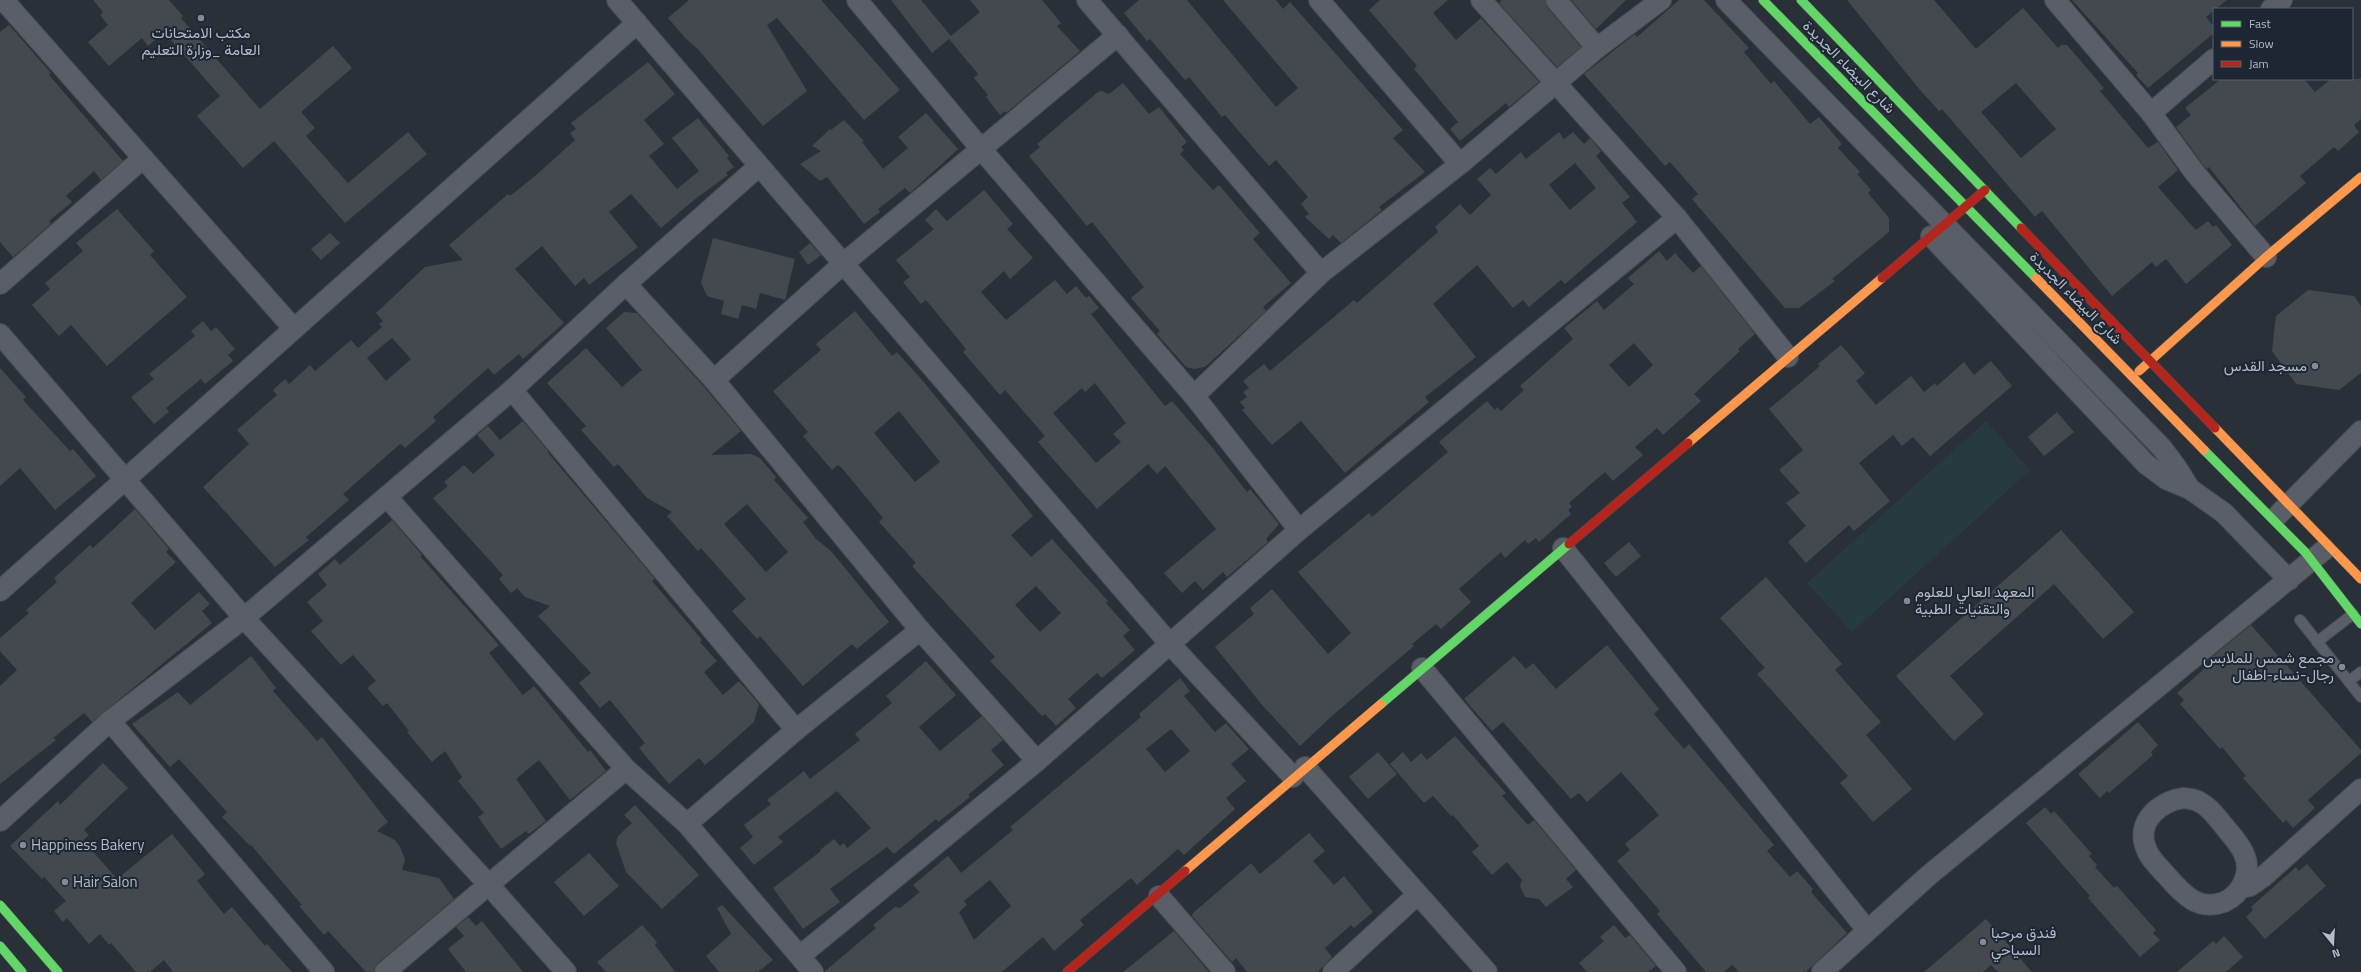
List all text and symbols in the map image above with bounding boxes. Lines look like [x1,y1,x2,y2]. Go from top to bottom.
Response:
legend [2213,8,2353,80]
marker: مكتب الامتحانات العامة _وزارة التعليم [196,13,206,23]
text: Fast [2249,14,2272,33]
street label: شارع البيضاء الجديدة [1797,15,1901,119]
place label: مكتب الامتحانات العامة _وزارة التعليم [142,21,260,61]
text: Slow [2249,34,2274,53]
text: Jam [2249,54,2269,73]
street label: شارع البيضاء الجديدة [2024,246,2128,350]
place label: مسجد القدس [2224,354,2307,377]
marker: مسجد القدس [2310,361,2320,371]
place label: المعهد العالي للعلوم والتقنيات الطبية [1915,580,2034,620]
marker: المعهد العالي للعلوم والتقنيات الطبية [1902,596,1912,606]
place label: مجمع شمس للملابس رجال-نساء-اطفال [2203,646,2334,686]
marker: مجمع شمس للملابس رجال-نساء-اطفال [2337,662,2347,672]
place label: Happiness Bakery [31,833,144,856]
marker: Happiness Bakery [18,840,28,850]
place label: Hair Salon [73,870,138,893]
marker: Hair Salon [60,877,70,887]
place label: فندق مرحبا السياحي [1991,921,2057,963]
north arrow [2313,924,2353,964]
marker: فندق مرحبا السياحي [1978,937,1988,947]
text: N [2330,945,2342,962]

